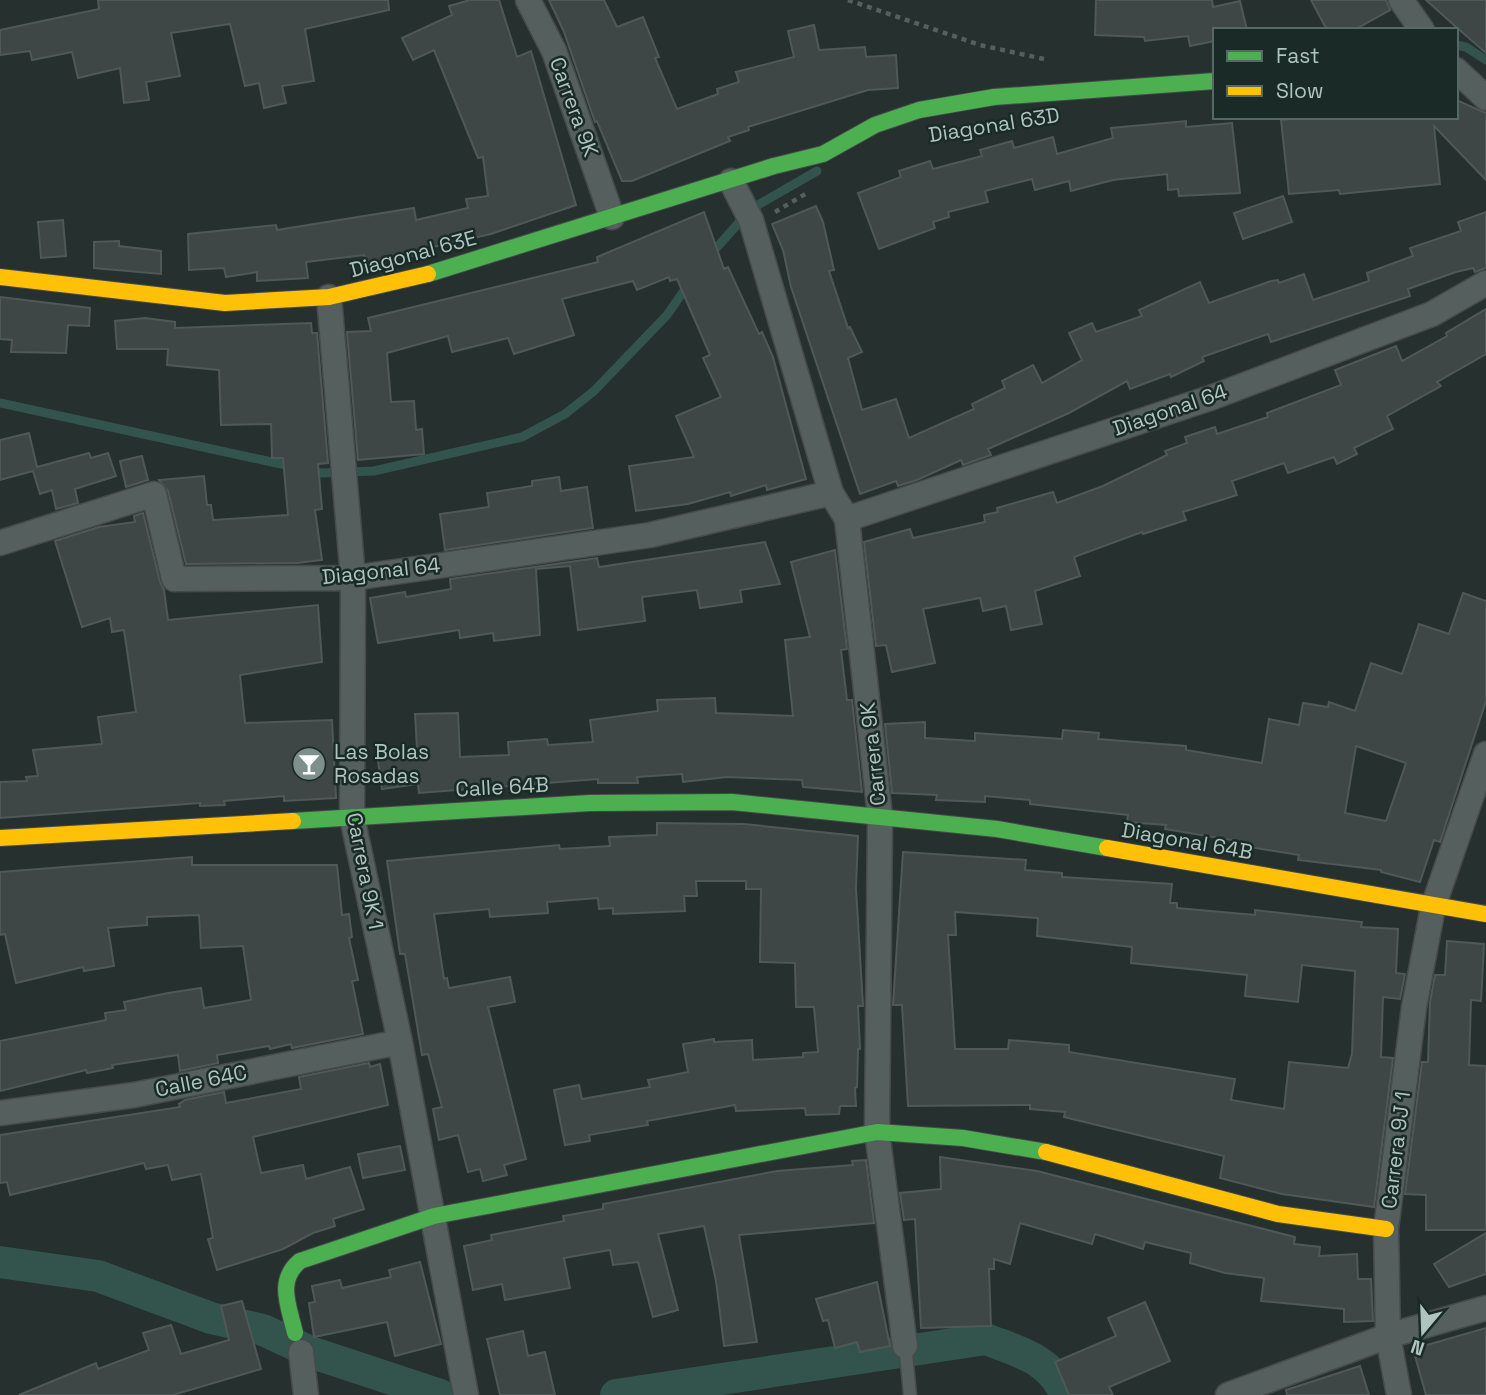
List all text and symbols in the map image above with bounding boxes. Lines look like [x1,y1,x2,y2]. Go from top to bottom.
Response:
legend [1213,28,1458,119]
text: Fast [1276,42,1320,69]
street label: Carrera 9K [544,53,605,161]
text: Slow [1276,77,1324,104]
street label: Diagonal 63D [926,101,1061,148]
street label: Diagonal 63E [347,224,479,283]
street label: Diagonal 64 [1109,377,1230,442]
street label: Diagonal 64 [320,551,441,590]
street label: Carrera 9K [854,701,891,807]
place label: Las Bolas Rosadas [334,738,429,789]
bar icon: Las Bolas Rosadas [290,745,328,783]
street label: Calle 64B [455,771,549,802]
street label: Carrera 9K 1 [341,810,390,932]
street label: Diagonal 64B [1119,816,1255,865]
street label: Calle 64C [153,1058,249,1103]
street label: Carrera 9J 1 [1375,1090,1416,1210]
north arrow [1388,1297,1458,1367]
text: N [1408,1334,1428,1361]

